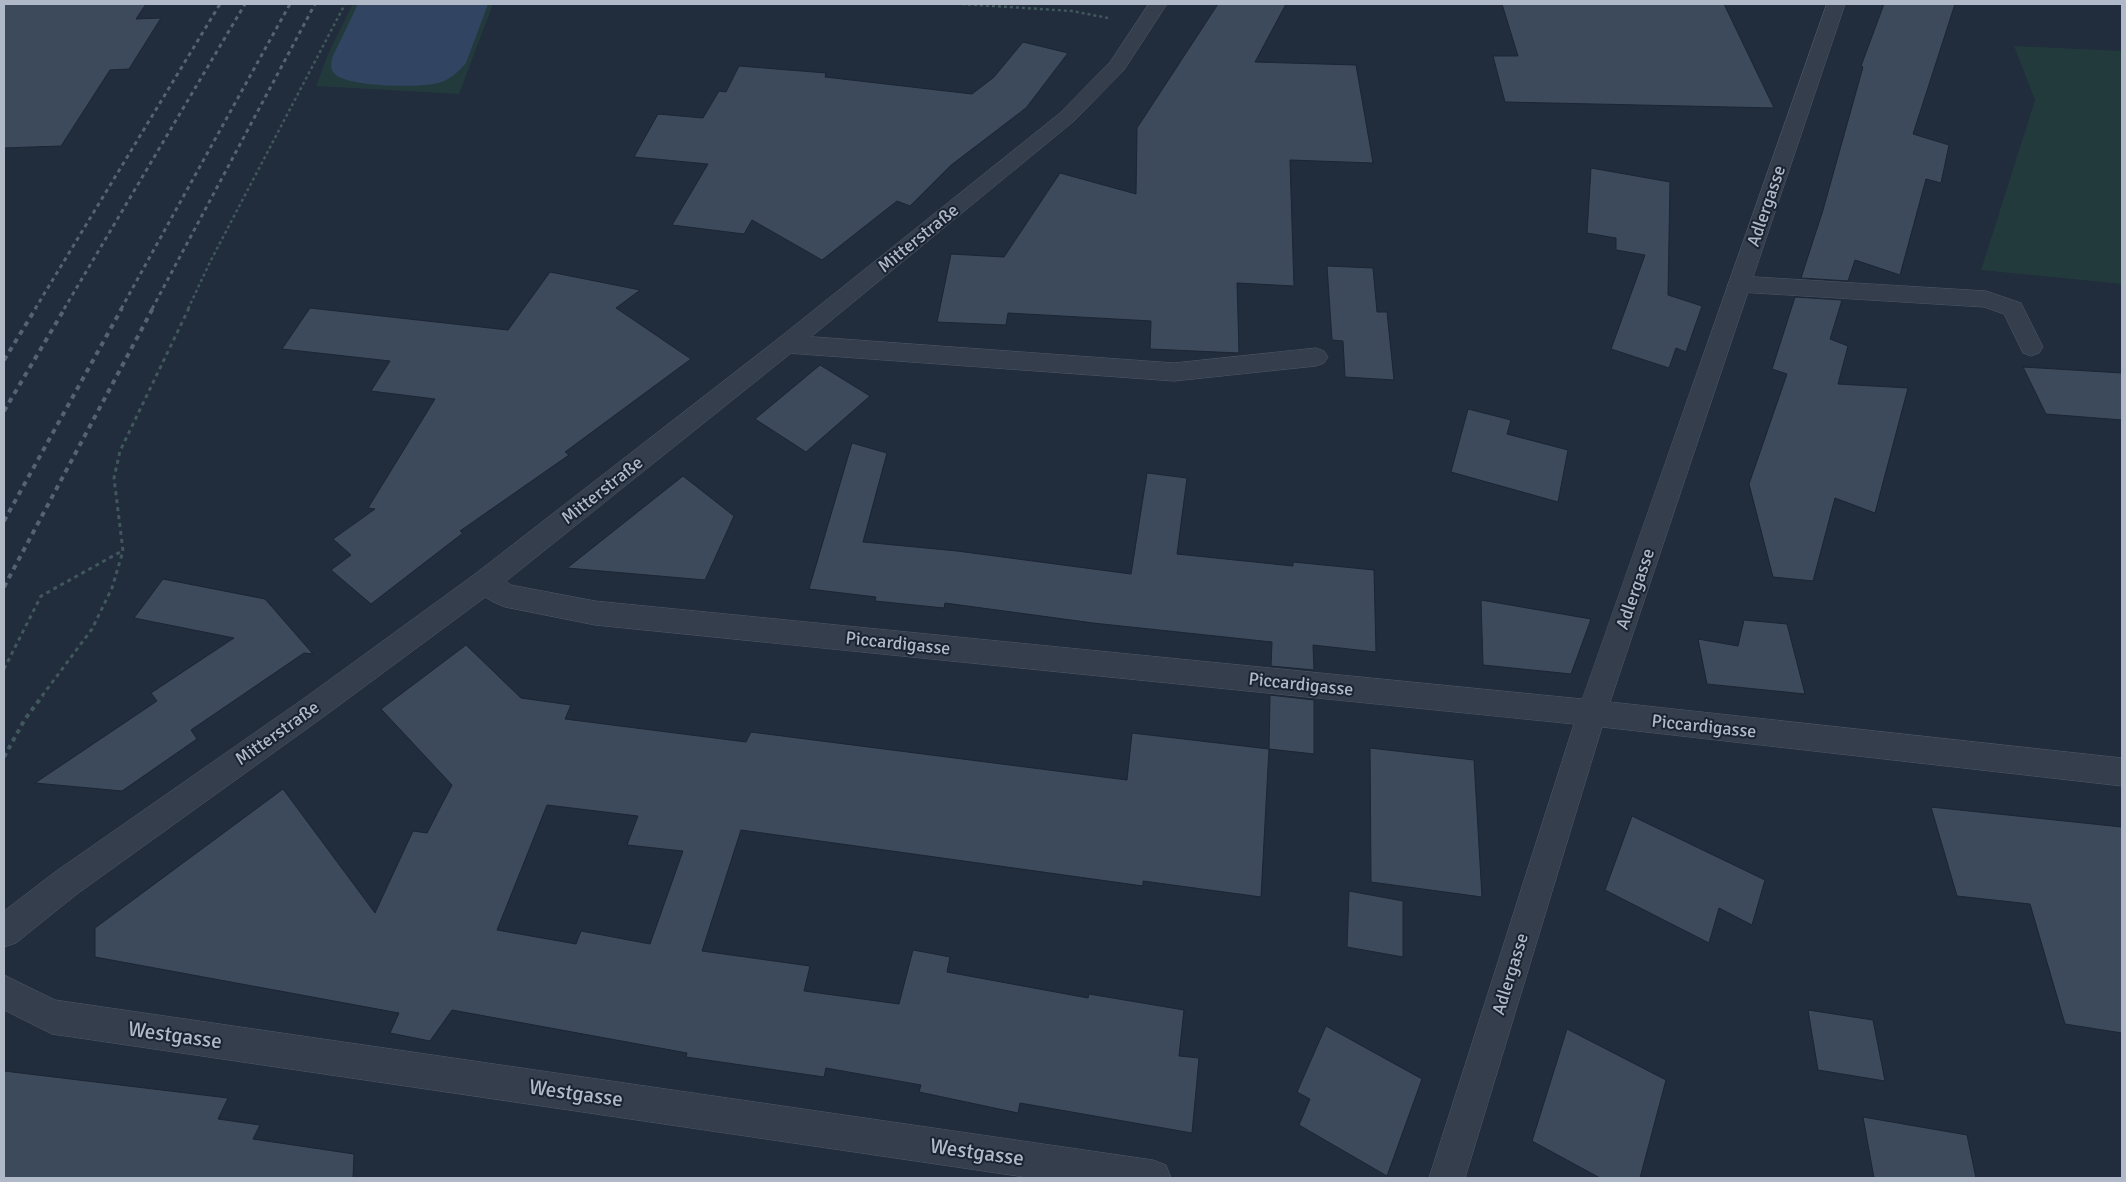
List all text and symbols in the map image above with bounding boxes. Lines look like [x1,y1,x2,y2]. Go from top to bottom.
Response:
street label: Adlergasse [1742,163,1790,249]
street label: Mitterstraße [873,199,963,277]
street label: Mitterstraße [557,451,647,529]
street label: Adlergasse [1611,546,1659,632]
street label: Piccardigasse [844,627,952,659]
street label: Piccardigasse [1247,668,1355,700]
street label: Mitterstraße [231,696,323,770]
street label: Piccardigasse [1650,710,1758,742]
street label: Adlergasse [1487,930,1533,1018]
street label: Westgasse [126,1016,224,1054]
street label: Westgasse [527,1074,625,1112]
street label: Westgasse [928,1133,1026,1171]

